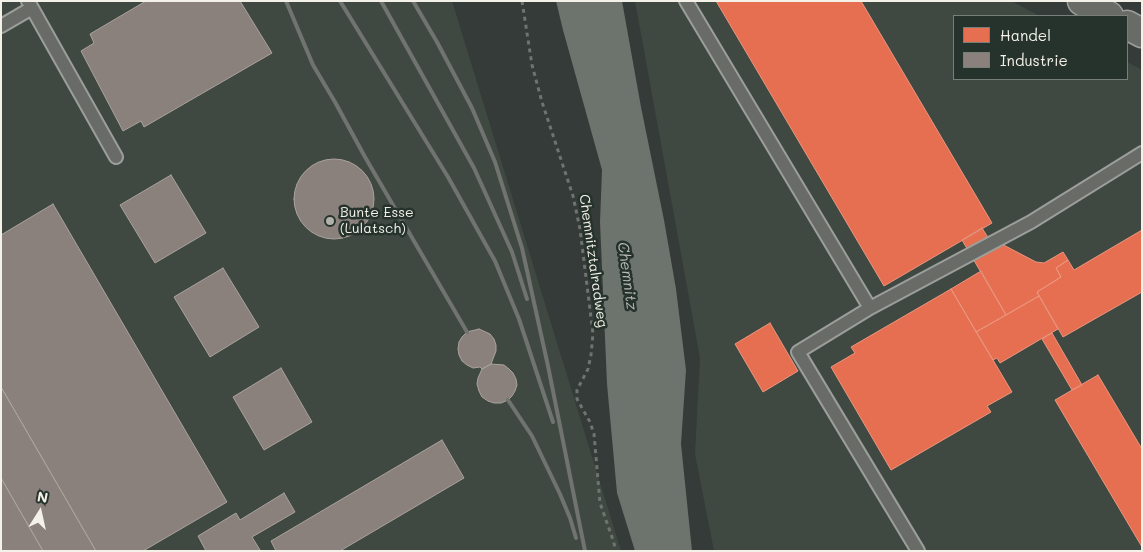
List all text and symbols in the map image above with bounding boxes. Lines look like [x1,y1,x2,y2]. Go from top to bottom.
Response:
legend [953,15,1128,80]
text: Handel [1000,25,1051,45]
text: Industrie [1000,50,1068,70]
street label: Chemnitztalradweg [575,193,611,329]
place label: Bunte Esse (Lulatsch) [340,205,414,238]
marker: Bunte Esse (Lulatsch) [324,215,336,227]
water label: Chemnitz [613,241,641,311]
text: N [36,486,50,507]
north arrow [15,487,65,537]

